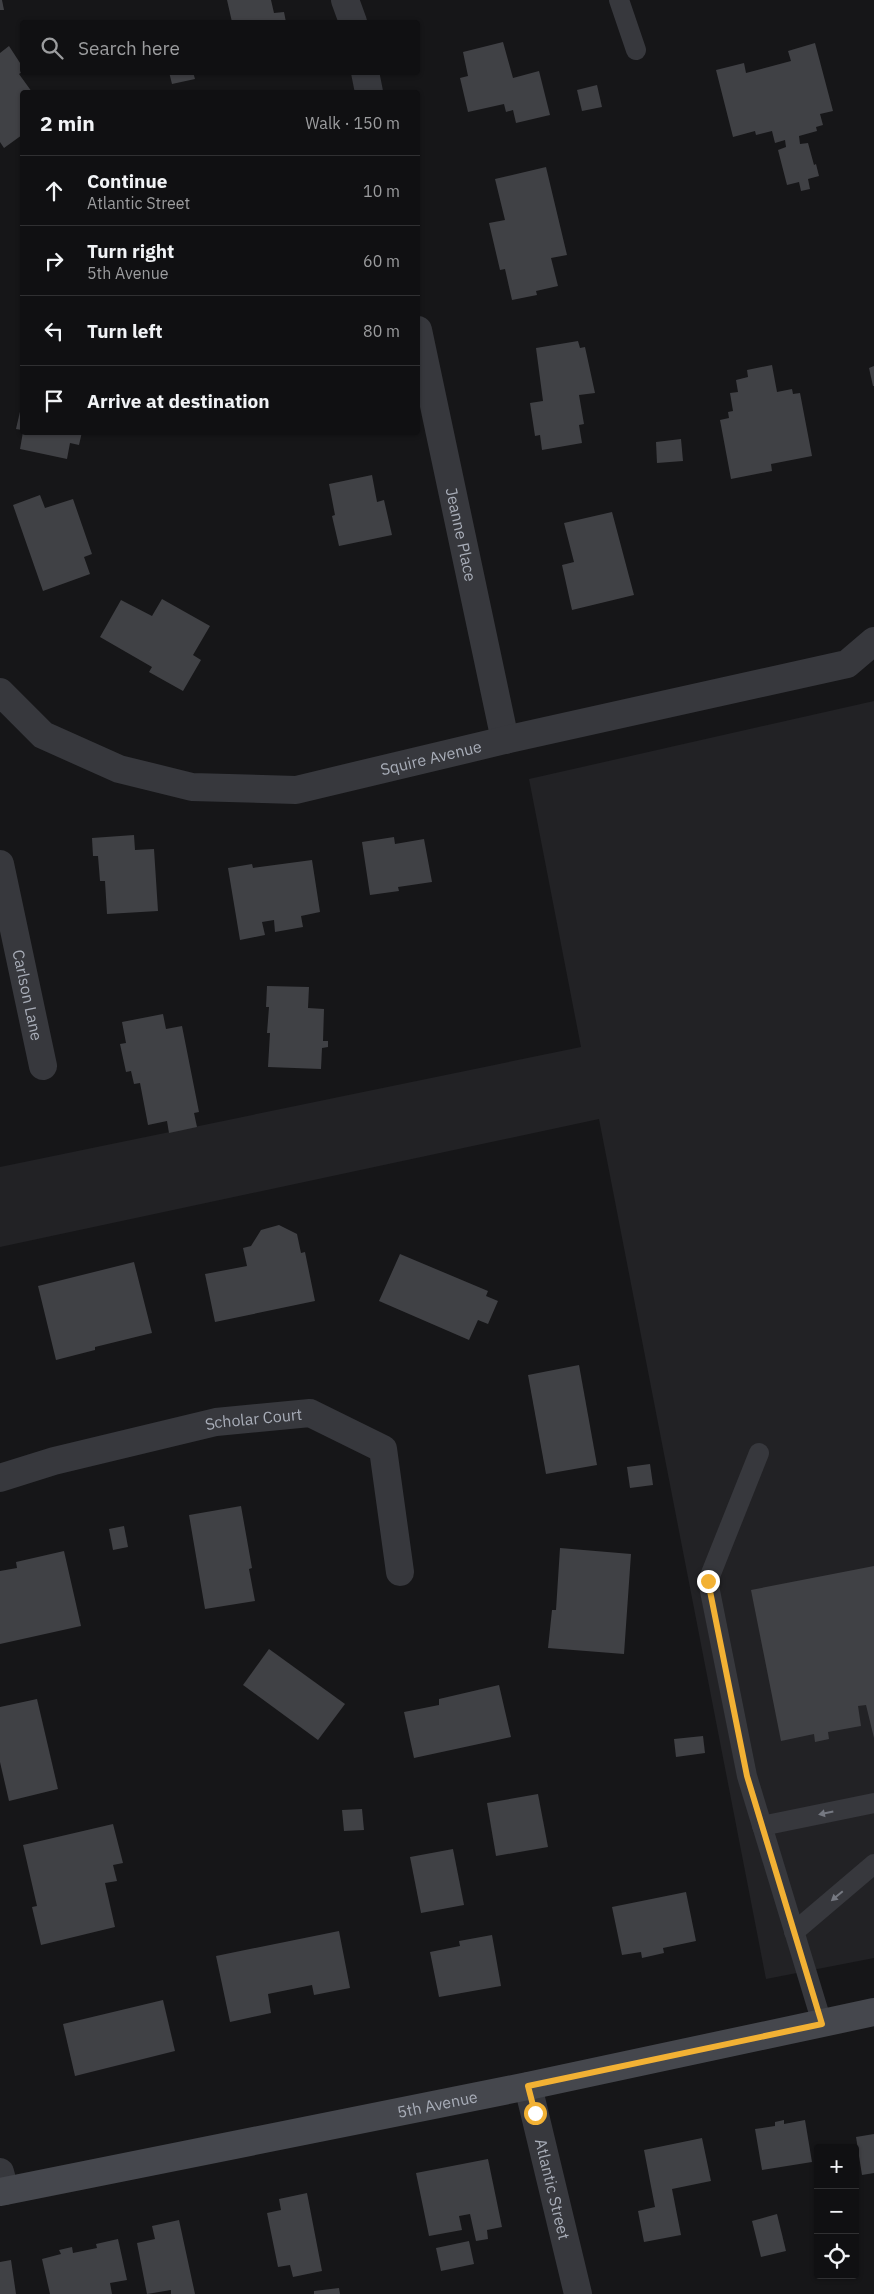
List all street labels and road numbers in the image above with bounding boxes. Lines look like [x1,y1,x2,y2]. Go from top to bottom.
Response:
street label: Jeanne Place [442,486,481,584]
street label: Squire Avenue [378,736,484,779]
street label: Carlson Lane [8,948,47,1043]
street label: Scholar Court [203,1404,303,1434]
street label: 5th Avenue [395,2086,479,2122]
street label: Atlantic Street [531,2137,575,2242]

